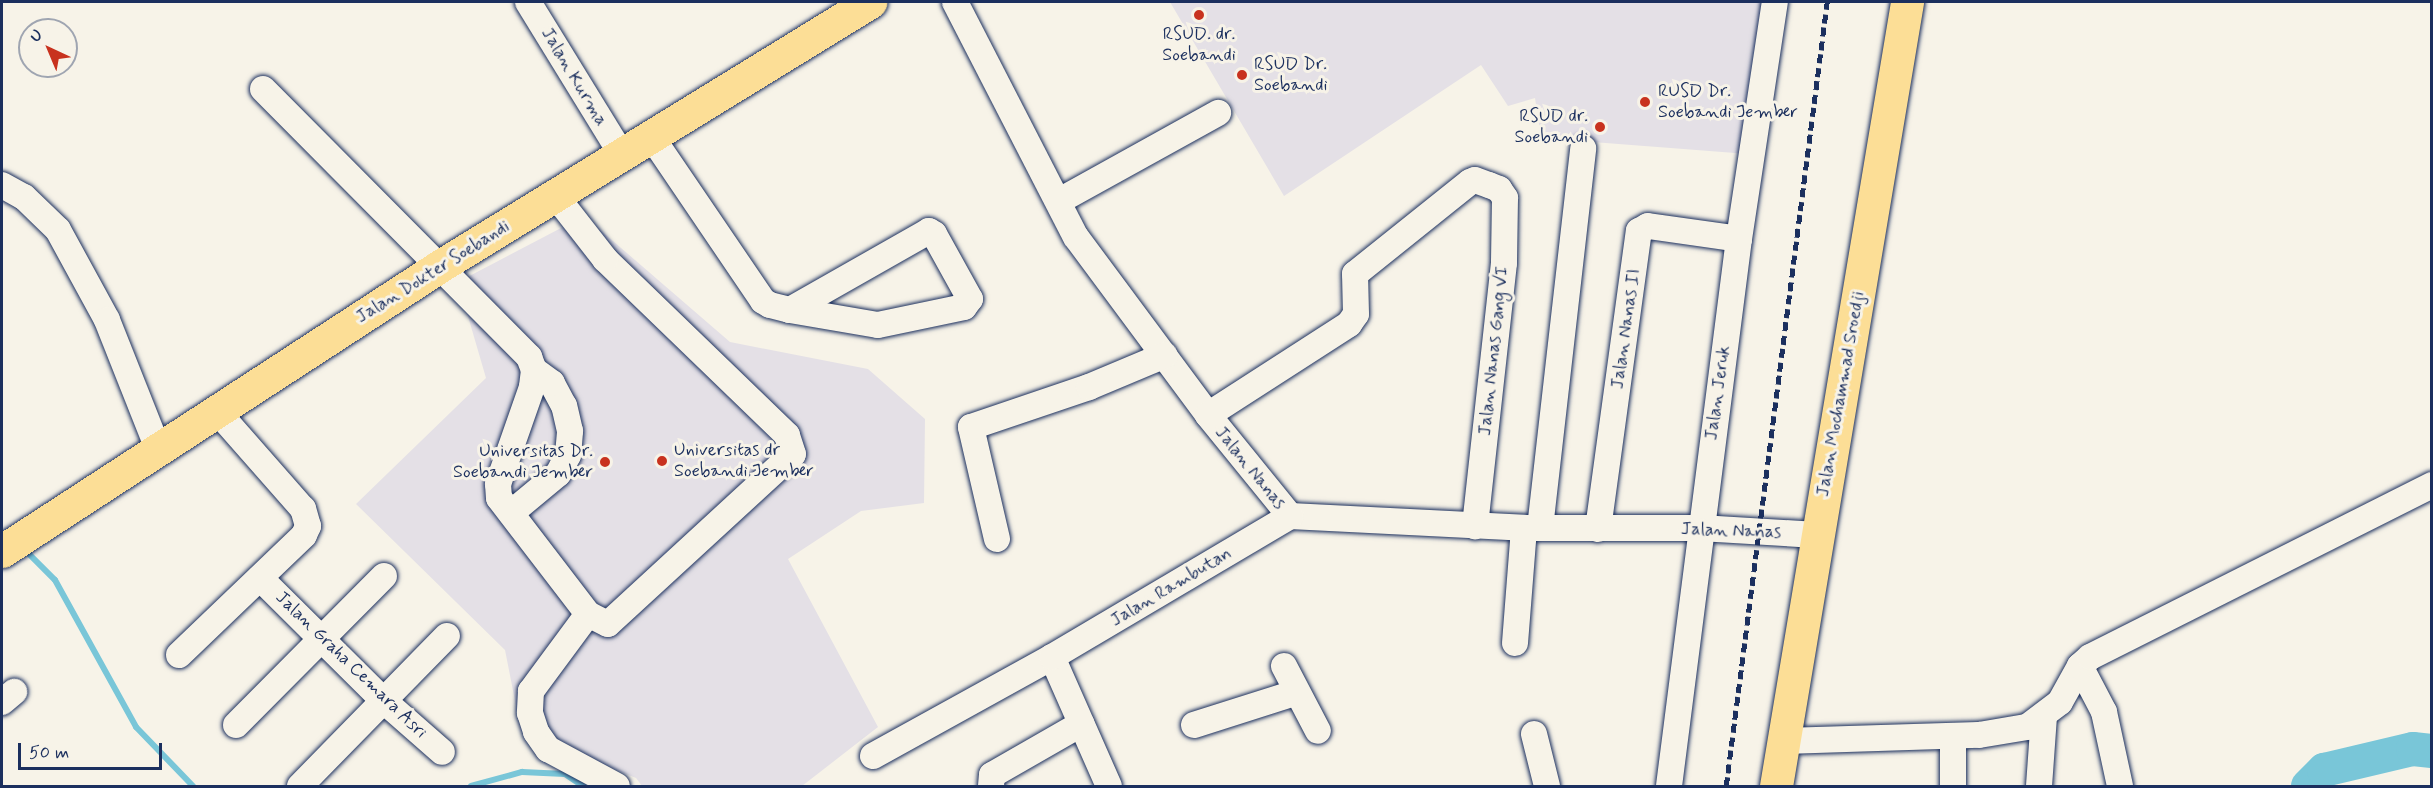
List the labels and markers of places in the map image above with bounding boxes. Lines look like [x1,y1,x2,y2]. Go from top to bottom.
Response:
marker: RSUD. dr. Soebandi [1192,8,1206,22]
place label: RSUD. dr. Soebandi [1162,24,1236,66]
place label: RSUD Dr. Soebandi [1254,54,1328,97]
marker: RSUD Dr. Soebandi [1235,68,1249,82]
place label: RUSD Dr. Soebandi Jember [1658,81,1798,124]
marker: RUSD Dr. Soebandi Jember [1636,93,1654,111]
place label: RSUD dr. Soebandi [1514,106,1588,148]
marker: RSUD dr. Soebandi [1593,120,1607,134]
place label: Universitas dr Soebandi Jember [674,440,814,482]
place label: Universitas Dr. Soebandi Jember [453,441,593,484]
marker: Universitas dr Soebandi Jember [655,454,669,468]
marker: Universitas Dr. Soebandi Jember [598,455,612,469]

